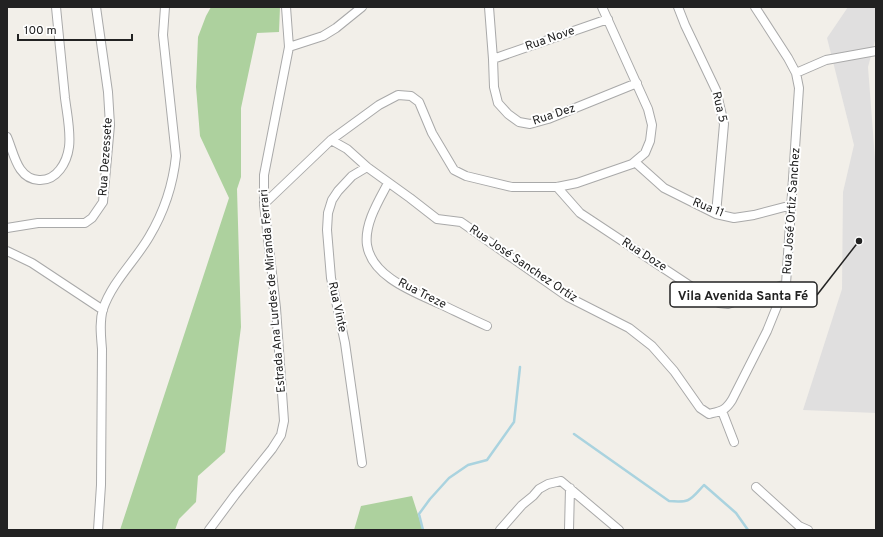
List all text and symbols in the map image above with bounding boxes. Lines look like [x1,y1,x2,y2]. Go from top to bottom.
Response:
scale bar [18,16,132,42]
text: 100 m [24,23,57,39]
street label: Rua Nove [523,23,577,55]
street label: Rua 5 [708,90,730,124]
street label: Rua Dez [530,101,578,129]
street label: Rua Dezessete [95,117,117,197]
street label: Rua José Ortiz Sanchez [780,147,804,275]
street label: Estrada Ana Lurdes de Miranda Ferrari [256,189,290,393]
street label: Rua 11 [690,194,726,222]
street label: Rua José Sanchez Ortiz [466,222,580,306]
street label: Rua Doze [618,234,670,276]
street label: Rua Treze [395,275,449,313]
street label: Rua Vinte [324,280,350,334]
callout: Vila Avenida Santa Fé [670,282,817,307]
text: Vila Avenida Santa Fé [678,289,808,305]

